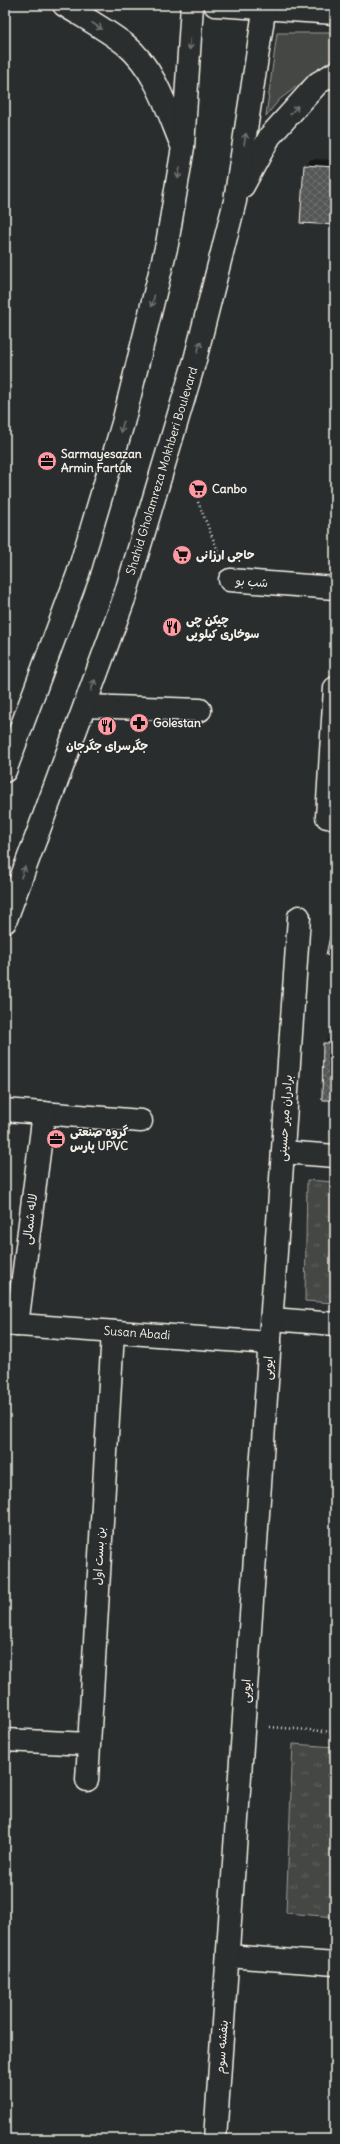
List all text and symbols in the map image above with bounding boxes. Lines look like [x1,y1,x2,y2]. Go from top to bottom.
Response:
one-way arrow [91,22,102,30]
one-way arrow [187,37,194,50]
one-way arrow [289,105,298,115]
one-way arrow [241,132,249,145]
one-way arrow [174,166,182,179]
one-way arrow [149,294,156,307]
one-way arrow [195,341,203,354]
street label: Shahid Gholamreza Mokhberi Boulevard [123,365,200,577]
one-way arrow [118,420,125,433]
place label: Sarmayesazan Armin Fartak [61,446,142,475]
office icon: Sarmayesazan Armin Fartak [36,450,58,472]
supermarket icon: Canbo [187,478,209,500]
place label: Canbo [212,481,247,496]
supermarket icon: حاجی ارزانی [171,544,193,566]
place label: حاجی ارزانی [196,547,255,563]
street label: شب بو [234,573,269,591]
place label: چیکن چی سوخاری کیلویی [186,612,259,642]
restaurant icon: چیکن چی سوخاری کیلویی [161,616,183,638]
one-way arrow [89,679,97,691]
pharmacy icon: Golestan [128,712,150,734]
restaurant icon: جگرسرای جگرجان [96,715,118,737]
place label: Golestan [153,715,201,730]
place label: جگرسرای جگرجان [66,738,148,753]
one-way arrow [20,867,28,879]
street label: برادران میر حسینی [274,1074,296,1162]
place label: گروه صنعتی پارس UPVC [70,1124,129,1154]
office icon: گروه صنعتی پارس UPVC [45,1128,67,1150]
street label: لاله شمالی [19,1193,41,1245]
street label: Susan Abadi [103,1323,171,1342]
street label: ایوبی [259,1355,277,1381]
street label: بن بست اول [89,1526,109,1586]
street label: ایوبی [237,1678,255,1704]
street label: بنفشه سوم [212,2019,233,2075]

